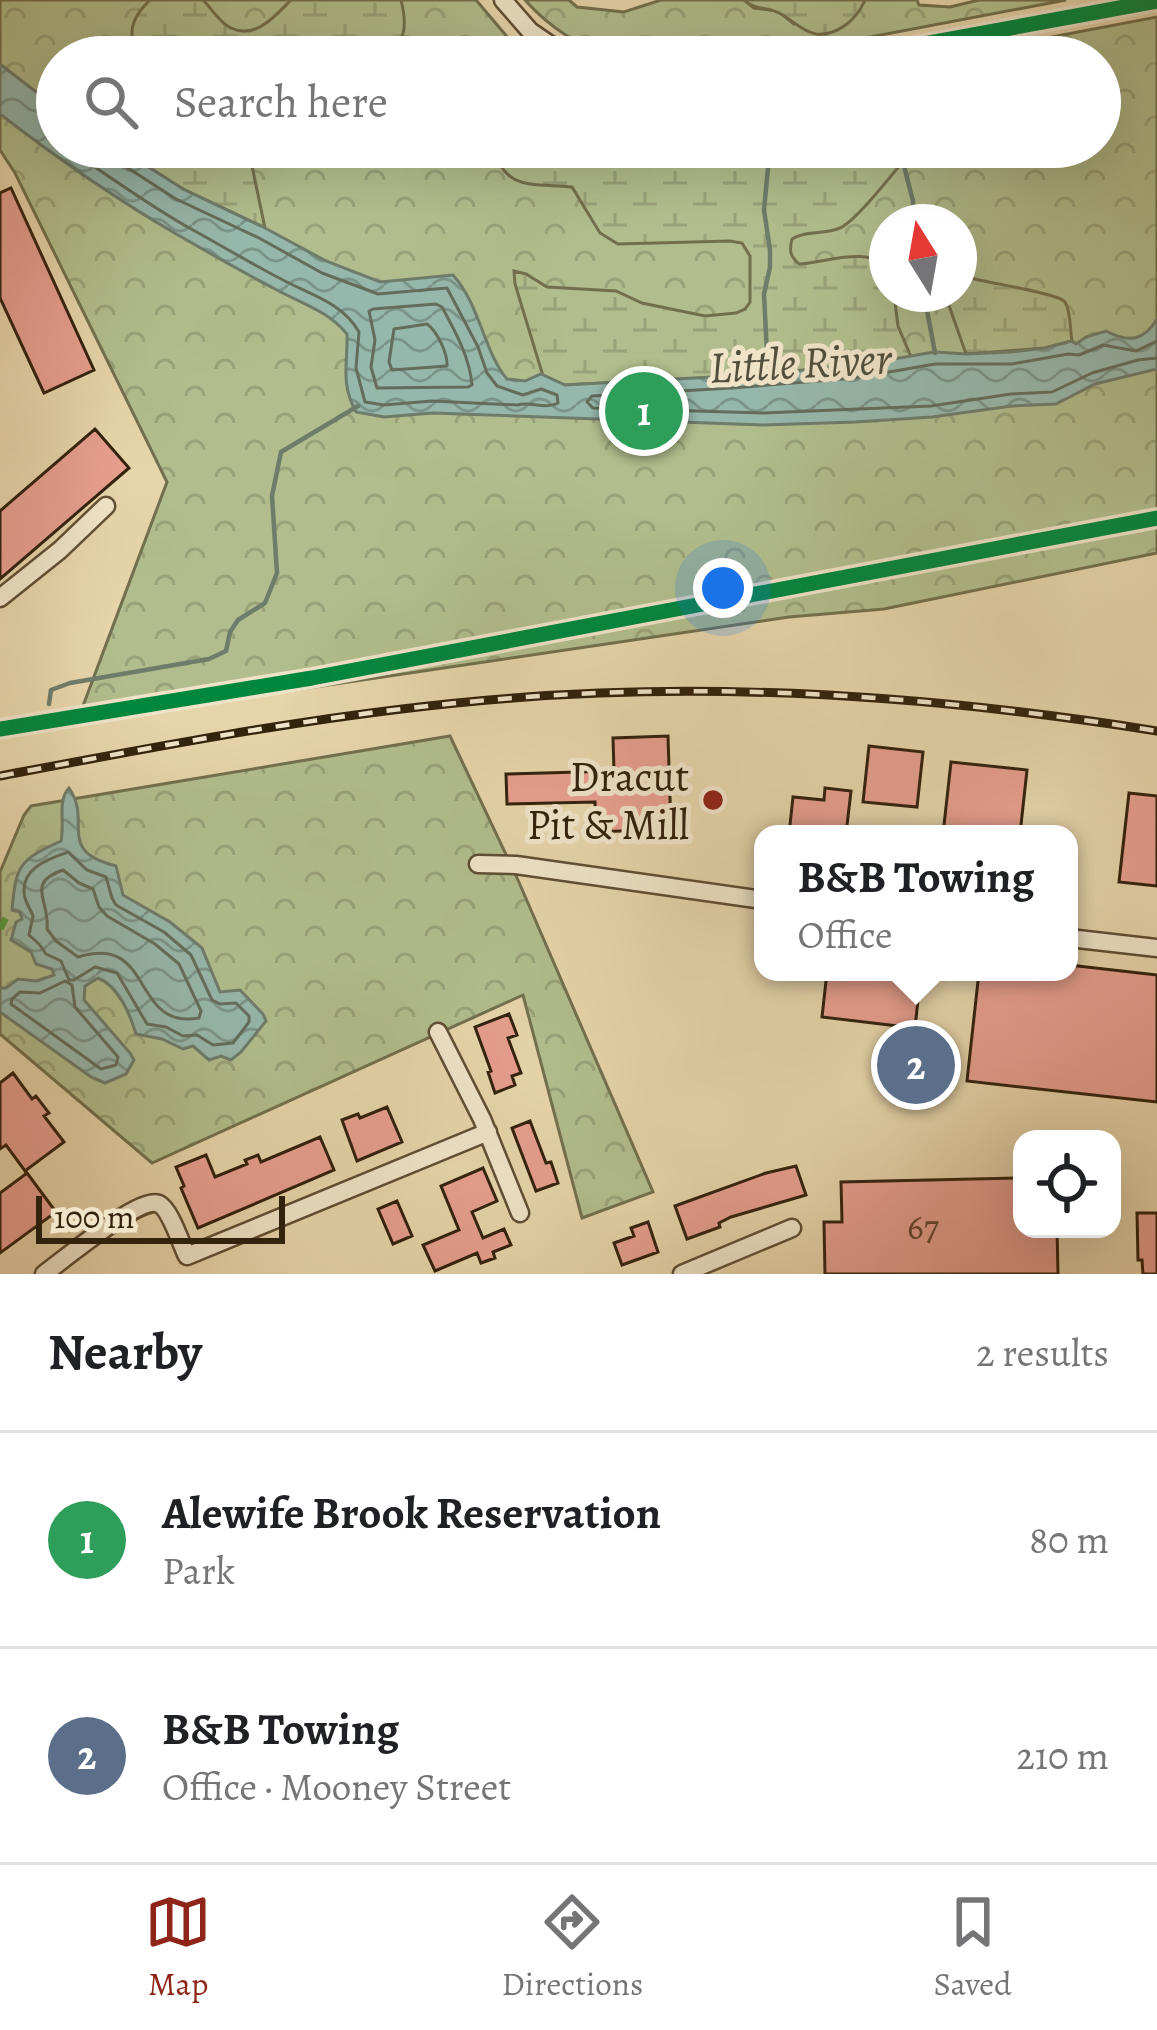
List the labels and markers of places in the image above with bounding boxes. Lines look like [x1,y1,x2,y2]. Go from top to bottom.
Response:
pin: 1 [605,366,683,456]
place label: Dracut Pit & Mill [527,748,689,853]
marker: Dracut Pit & Mill [700,787,726,813]
pin: 2 [877,1020,955,1110]

